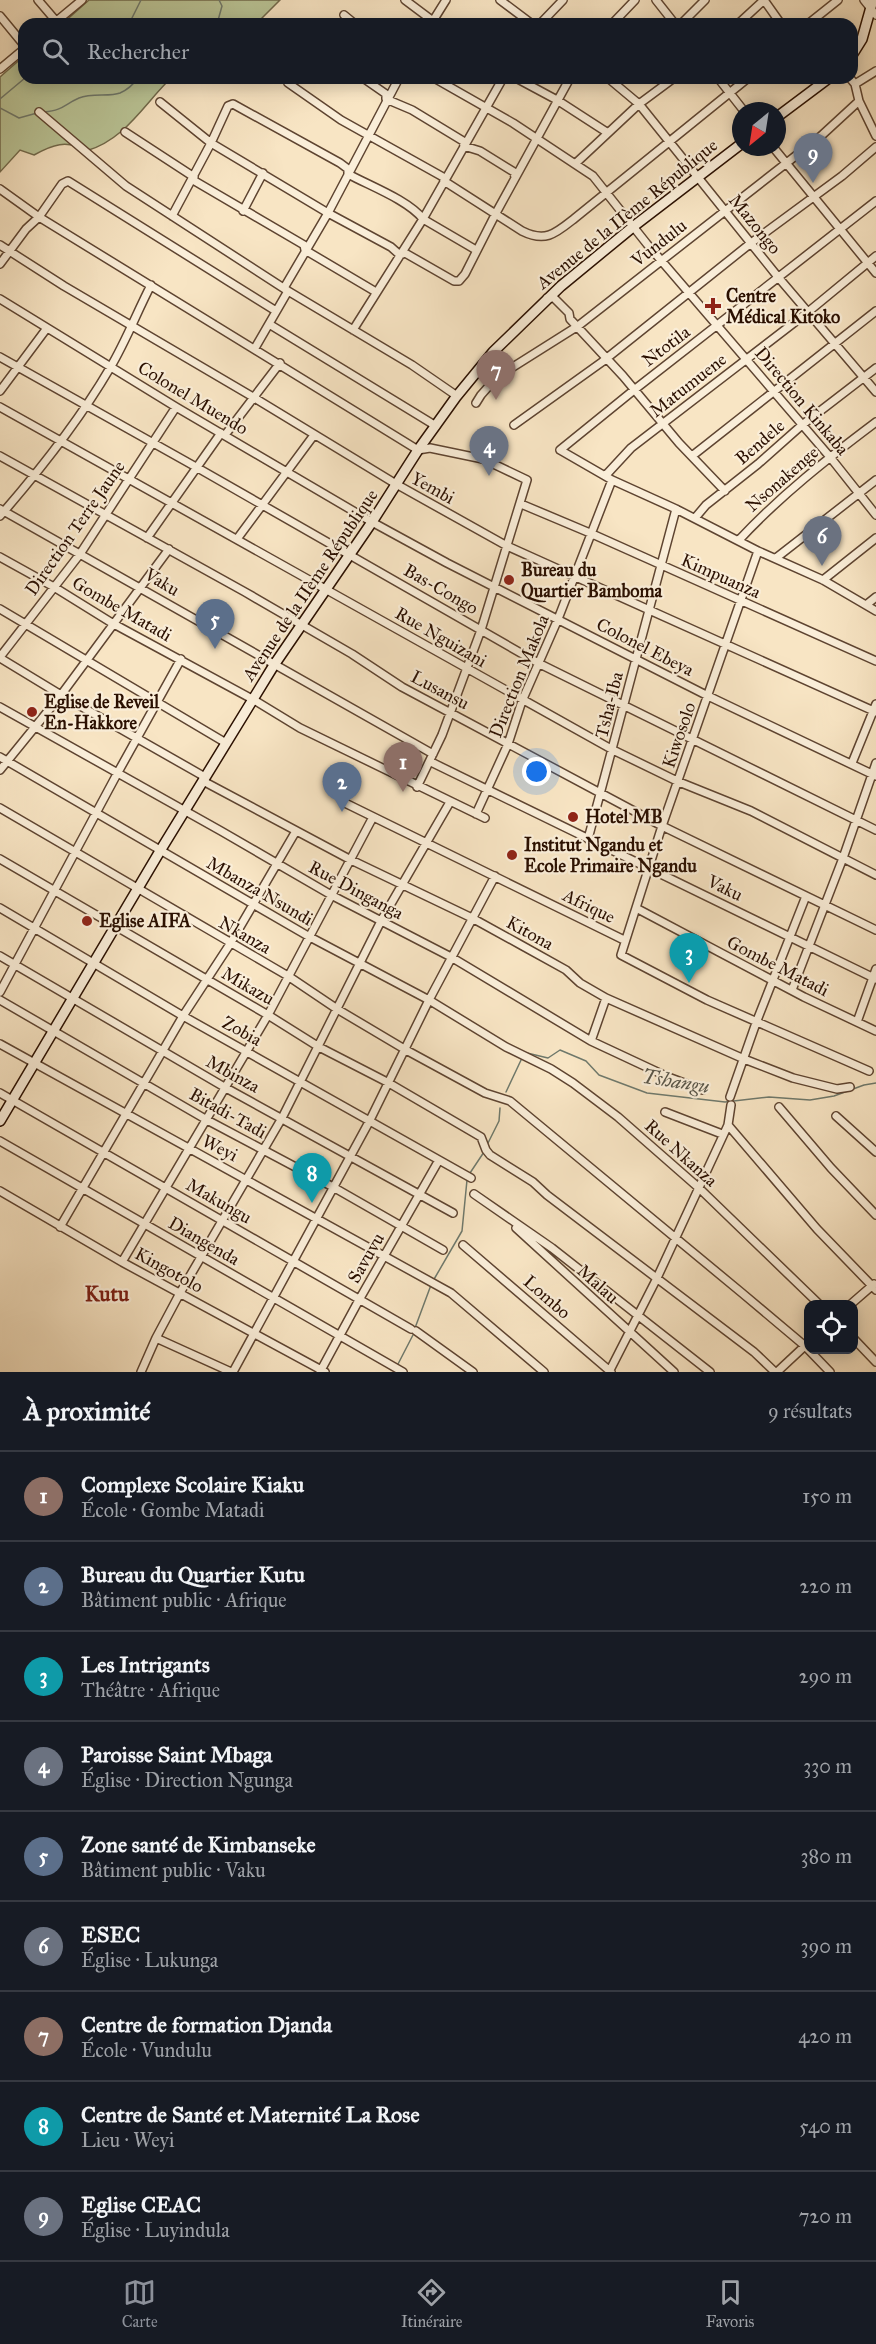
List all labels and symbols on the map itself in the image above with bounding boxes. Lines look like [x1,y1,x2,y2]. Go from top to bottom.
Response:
north arrow [732,102,786,156]
street label: Avenue de la IIème République [531,134,723,295]
pin: 9 [794,134,832,183]
street label: Mazongo [723,189,786,259]
street label: Vundulu [626,214,691,272]
place label: Centre Médical Kitoko [726,285,840,328]
marker: Centre Médical Kitoko [704,297,722,315]
street label: Ntotila [638,321,695,371]
street label: Direction Kinkaba [750,342,854,460]
street label: Matumuene [645,348,731,422]
pin: 7 [476,350,516,400]
street label: Colonel Muendo [134,356,252,440]
street label: Bendele [731,415,789,469]
pin: 4 [470,426,508,476]
street label: Nsonakenge [741,441,824,517]
street label: Direction Terre Jaune [20,456,131,600]
street label: Yembi [407,467,459,509]
street label: Avenue de la IIème République [237,485,383,686]
pin: 6 [802,516,842,566]
street label: Kimpuanza [678,549,765,603]
street label: Bas-Congo [399,559,482,620]
place label: Bureau du Quartier Bamboma [521,559,663,603]
street label: Vaku [140,563,184,601]
street label: Gombe Matadi [68,572,176,646]
marker: Bureau du Quartier Bamboma [502,573,516,587]
pin: 5 [196,600,234,649]
street label: Rue Nguizani [391,602,491,673]
street label: Direction Makola [484,611,554,741]
street label: Colonel Ebeya [593,613,698,681]
street label: Lusansu [407,666,473,715]
street label: Tsha-Iba [590,669,628,740]
place label: Eglise de Reveil En-Hakkore [44,691,160,734]
street label: Kiwosolo [658,699,700,771]
marker: Eglise de Reveil En-Hakkore [25,705,39,719]
pin: 1 [384,742,422,792]
your location [522,757,551,786]
pin: 2 [322,762,362,812]
place label: Hotel MB [585,806,663,828]
marker: Hotel MB [566,810,580,824]
place label: Institut Ngandu et Ecole Primaire Ngandu [524,834,697,878]
marker: Institut Ngandu et Ecole Primaire Ngandu [505,848,519,862]
street label: Mbanza Nsundi [203,852,317,930]
street label: Rue Dinganga [304,856,407,925]
street label: Vaku [703,870,747,906]
street label: Afrique [558,884,619,929]
place label: Eglise AIFA [99,910,192,933]
street label: Nkanza [215,911,275,959]
street label: Kitona [503,911,558,955]
marker: Eglise AIFA [80,914,94,928]
street label: Gombe Matadi [723,931,833,1001]
pin: 3 [670,934,708,983]
street label: Mikazu [218,962,279,1010]
street label: Zobia [218,1011,266,1051]
street label: Mbinza [202,1050,264,1098]
water label: Tshangu [641,1064,711,1098]
street label: Bitadi-Tadi [186,1083,270,1143]
street label: Rue Nkanza [640,1115,722,1192]
street label: Weyi [198,1130,242,1166]
pin: 8 [292,1154,332,1203]
street label: Makungu [182,1173,256,1230]
street label: Diangenda [164,1212,244,1271]
street label: Savuvu [343,1229,389,1287]
street label: Kingotolo [131,1242,207,1299]
street label: Malau [573,1260,624,1309]
street label: Lombo [519,1271,575,1323]
district label: Kutu [85,1281,130,1307]

